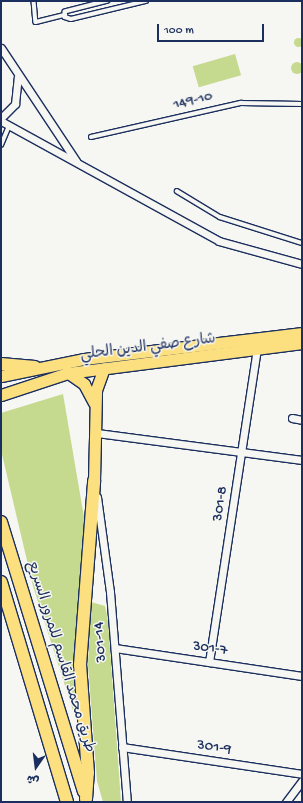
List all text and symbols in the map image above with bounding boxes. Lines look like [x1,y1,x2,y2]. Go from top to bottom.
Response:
scale bar [159,16,266,42]
text: 100 m [164,24,194,38]
street label: 149-10 [172,88,214,114]
street label: شارع صفي الدين الحلي [79,331,217,365]
street label: 301-8 [209,485,233,523]
street label: طريق محمد القاسم للمرور السريع [22,559,98,755]
street label: 301-14 [91,621,111,663]
street label: 301-7 [191,638,229,660]
street label: 301-9 [196,736,232,760]
north arrow [16,747,56,787]
text: ش [26,771,40,786]

